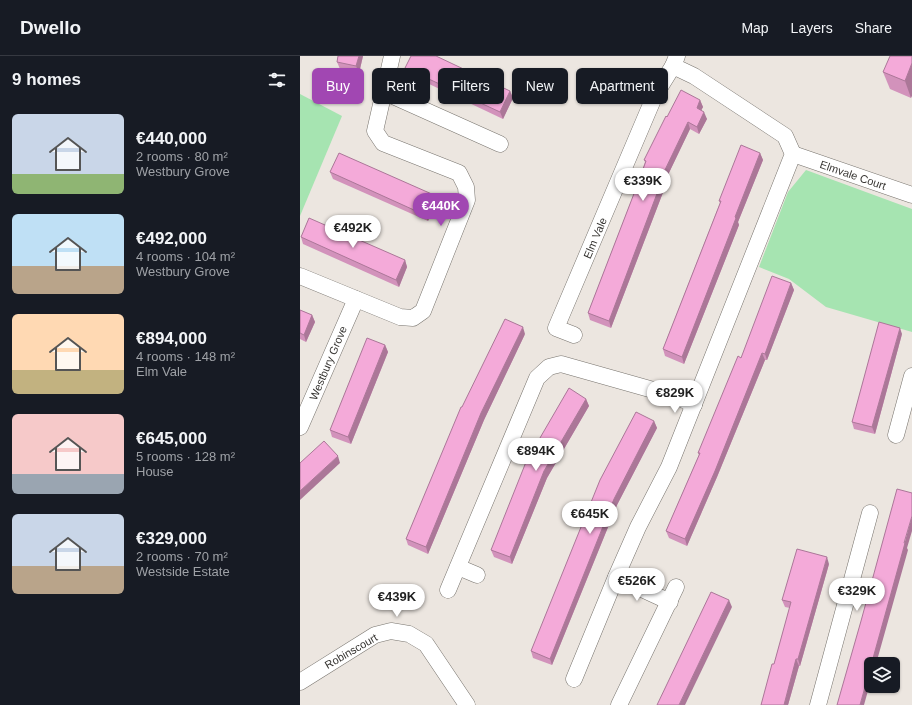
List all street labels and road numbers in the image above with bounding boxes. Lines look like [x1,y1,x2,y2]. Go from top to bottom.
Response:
street label: Elmvale Court [818,158,888,192]
street label: Elm Vale [581,216,609,260]
street label: Westbury Grove [307,324,349,402]
street label: Robinscourt [323,631,379,671]

